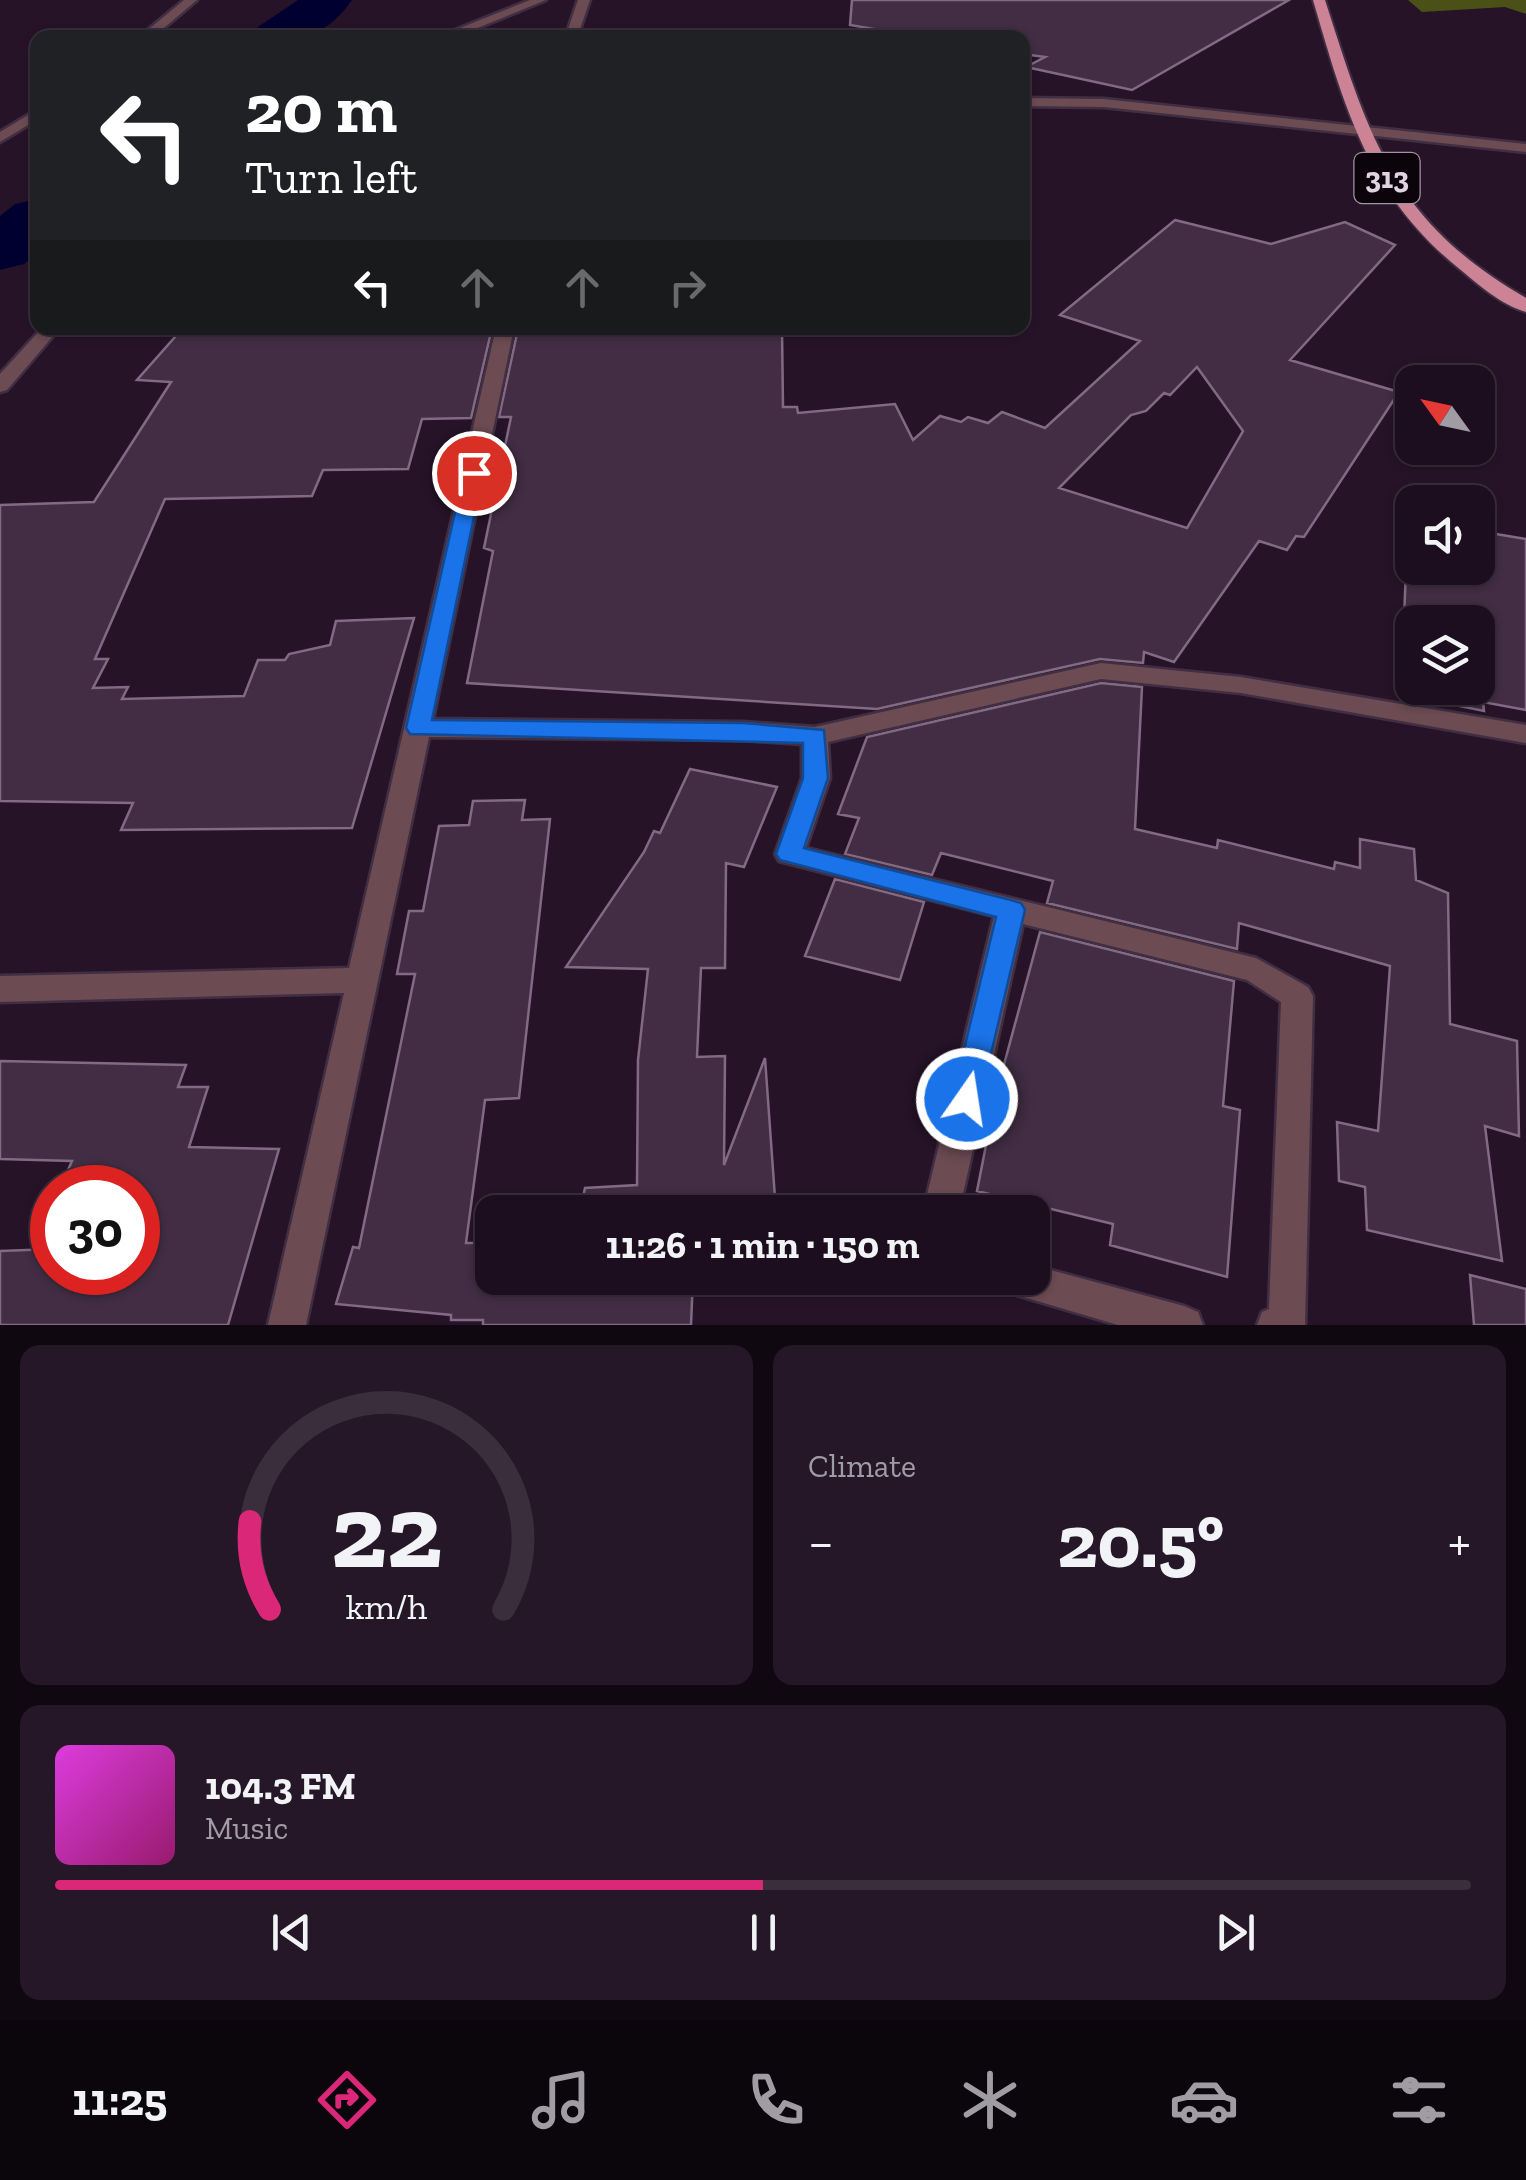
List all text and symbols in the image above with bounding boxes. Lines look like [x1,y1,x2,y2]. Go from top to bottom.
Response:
text: 20 m [245,66,397,150]
icon: left [80,70,210,200]
text: Turn left [245,151,417,205]
road number: 313 [1354,153,1420,203]
icon: left [345,260,400,315]
icon: ahead [450,260,505,315]
icon: ahead [555,260,610,315]
icon: right [660,260,715,315]
north arrow [1395,365,1495,465]
map controls [1395,365,1495,705]
pin [432,431,517,516]
icon: arrive [447,446,502,501]
button: sound [1395,485,1495,585]
button: layers [1395,605,1495,705]
position arrow [915,1047,1019,1151]
speed limit sign: 30 [30,1165,160,1295]
text: 11:26 · 1 min · 150 m [606,1222,919,1268]
text: Climate [808,1447,916,1485]
text: 22 [331,1469,442,1594]
text: 20.5° [1057,1496,1224,1586]
text: − [808,1509,834,1575]
text: + [1448,1509,1471,1575]
text: km/h [346,1585,427,1628]
text: 104.3 FM [205,1763,356,1809]
text: Music [205,1809,288,1847]
icon: previous [264,1905,319,1960]
icon: pause [736,1905,791,1960]
icon: next [1208,1905,1263,1960]
icon: directions [312,2065,382,2135]
icon: music [526,2065,596,2135]
icon: phone [741,2065,811,2135]
icon: climate [955,2065,1025,2135]
icon: car [1169,2065,1239,2135]
icon: filters [1384,2065,1454,2135]
text: 11:25 [72,2073,167,2127]

